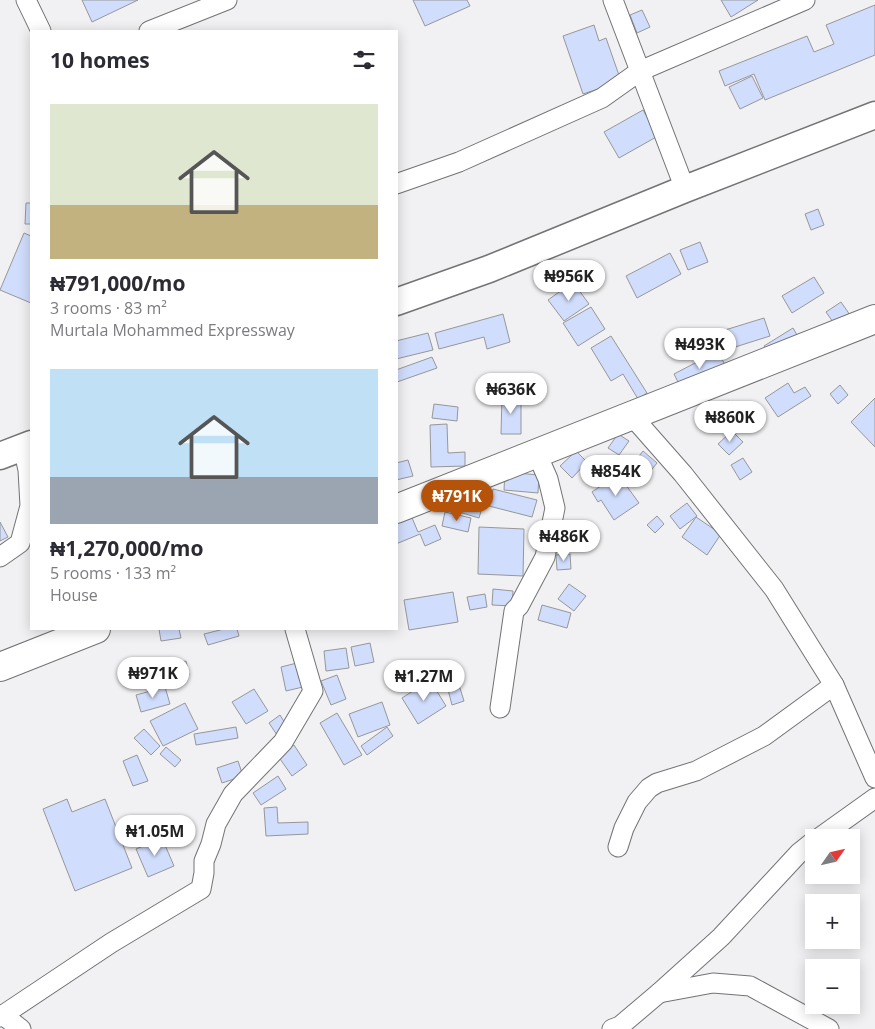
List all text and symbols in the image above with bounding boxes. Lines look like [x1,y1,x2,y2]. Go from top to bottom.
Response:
text: 10 homes [50,46,150,74]
icon: filters [350,46,378,74]
icon: home [169,137,259,227]
pin: ₦956K [534,260,604,302]
text: ₦956K [544,265,594,287]
text: ₦791,000/mo [50,269,186,297]
text: 3 rooms · 83 m² [50,297,167,319]
text: Murtala Mohammed Expressway [50,319,295,341]
pin: ₦493K [665,328,735,370]
text: ₦493K [675,333,725,355]
pin: ₦636K [476,372,546,415]
text: ₦636K [486,378,536,400]
pin: ₦860K [695,400,765,443]
icon: home [169,402,259,492]
text: ₦860K [705,406,755,428]
pin: ₦854K [581,454,651,497]
text: ₦854K [591,460,641,482]
pin: ₦791K [422,480,492,522]
text: ₦791K [432,485,482,507]
pin: ₦486K [529,520,599,562]
text: ₦486K [539,525,589,547]
text: ₦1,270,000/mo [50,534,204,562]
text: 5 rooms · 133 m² [50,562,176,584]
text: House [50,584,98,606]
pin: ₦971K [118,656,188,699]
pin: ₦1.27M [383,660,465,702]
text: ₦971K [128,662,178,684]
text: ₦1.27M [395,665,453,687]
pin: ₦1.05M [114,814,196,857]
text: ₦1.05M [126,820,184,842]
north arrow [805,829,860,884]
map controls [805,829,860,1014]
button: + [805,894,860,949]
button: − [805,959,860,1014]

